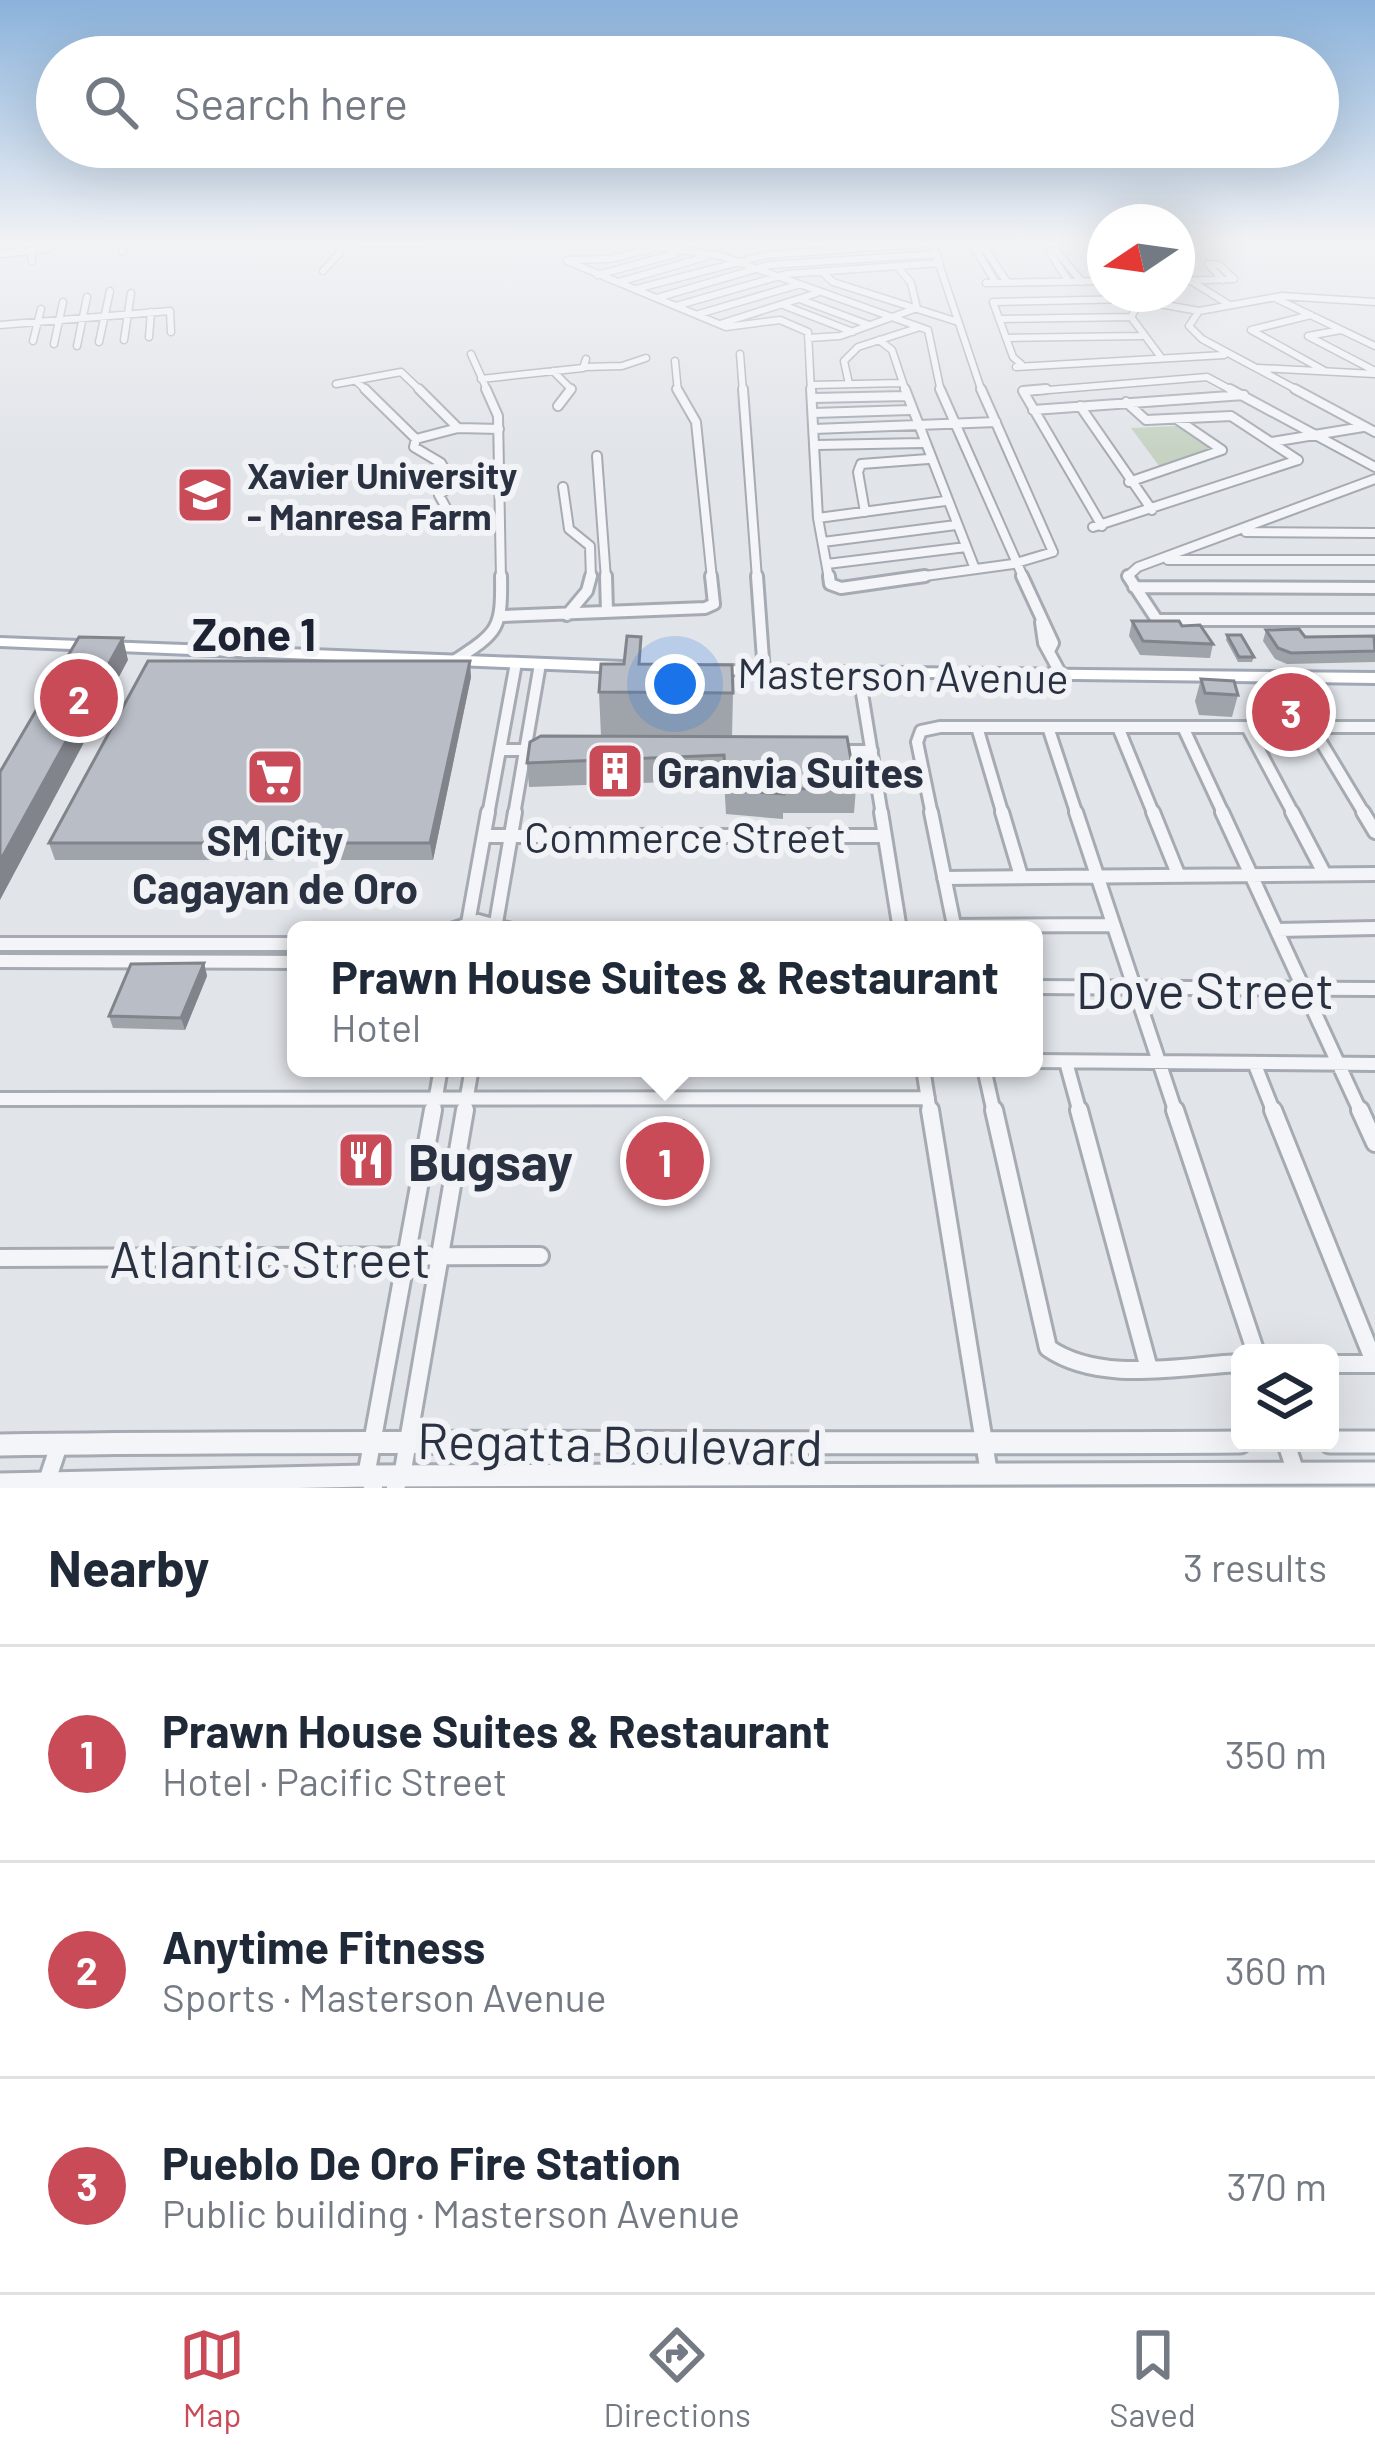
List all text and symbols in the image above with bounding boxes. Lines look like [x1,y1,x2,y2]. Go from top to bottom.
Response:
search box [36,36,1339,168]
icon: search [78,69,144,135]
text: Search here [174,75,408,129]
north arrow [1087,204,1195,312]
place label: Xavier University - Manresa Farm [247,453,517,537]
school or university icon: Xavier University - Manresa Farm [174,464,236,526]
district label: Zone 1 [192,606,316,660]
street label: Masterson Avenue [737,646,1069,702]
pin: 2 [40,653,118,743]
your location [645,654,705,714]
pin: 3 [1252,667,1330,757]
building icon: Granvia Suites [584,740,646,802]
supermarket icon: SM City Cagayan de Oro [244,746,306,808]
place label: Granvia Suites [657,746,924,796]
street label: Commerce Street [524,811,846,861]
place label: SM City Cagayan de Oro [132,814,418,913]
popup [287,921,1043,1077]
text: Prawn House Suites & Restaurant [331,949,999,1003]
street label: Dove Street [1076,958,1334,1019]
text: Hotel [331,1003,421,1050]
pin: 1 [626,1116,704,1206]
restaurant icon: Bugsay [335,1129,397,1191]
place label: Bugsay [408,1130,573,1192]
street label: Atlantic Street [109,1227,431,1288]
map controls [1231,1344,1339,1452]
button: layers [1231,1344,1339,1452]
street label: Regatta Boulevard [416,1408,824,1476]
text: Nearby [48,1536,209,1597]
text: 3 results [1183,1543,1327,1590]
text: Prawn House Suites & Restaurant [162,1703,830,1757]
text: 1 [80,1730,94,1777]
text: 350 m [1225,1730,1327,1777]
text: Hotel · Pacific Street [162,1757,507,1804]
text: Anytime Fitness [162,1919,485,1973]
text: 2 [76,1946,98,1993]
text: 360 m [1225,1946,1327,1993]
text: Sports · Masterson Avenue [162,1973,607,2020]
text: Pueblo De Oro Fire Station [162,2135,681,2189]
text: 3 [76,2162,98,2209]
text: 370 m [1226,2162,1327,2209]
text: Public building · Masterson Avenue [162,2189,740,2236]
tab: Map [179,2322,245,2434]
tab: Directions [603,2322,751,2434]
tab: Saved [1109,2322,1196,2434]

